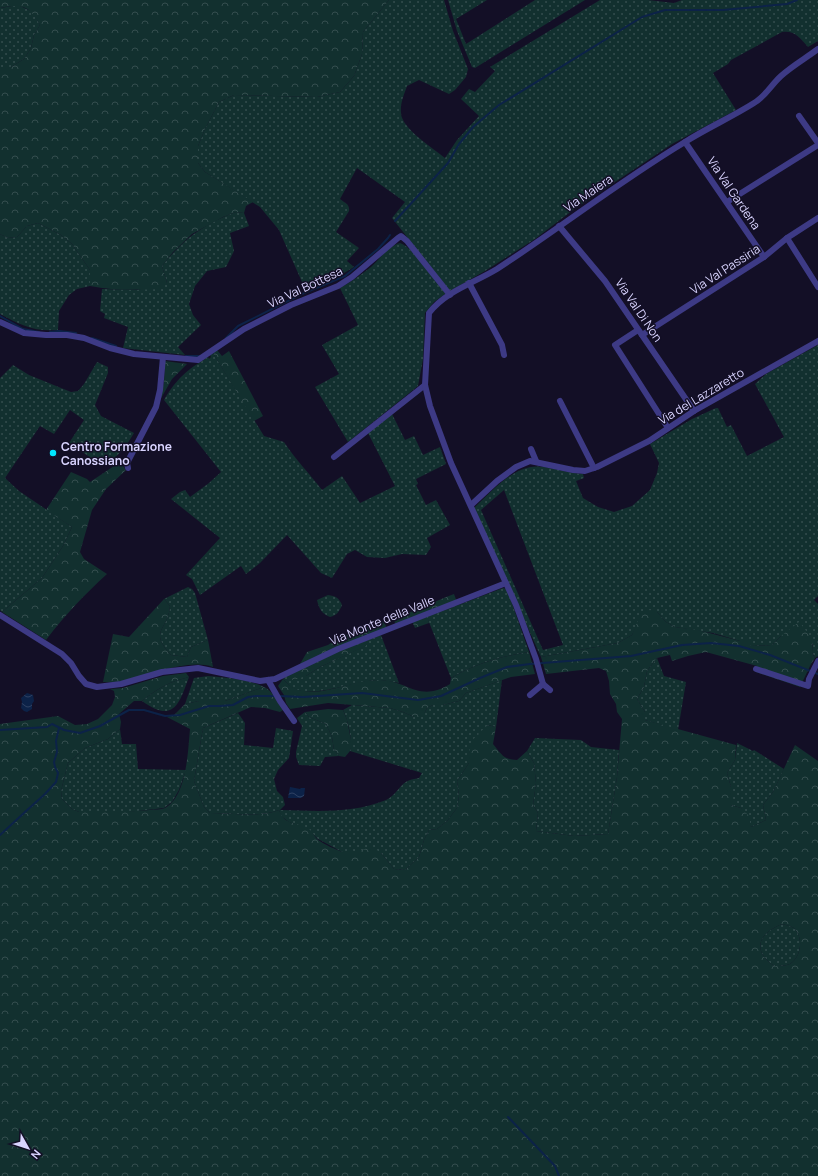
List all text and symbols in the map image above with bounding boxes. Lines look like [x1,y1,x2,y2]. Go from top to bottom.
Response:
street label: Via Val Gardena [703,153,765,233]
street label: Via Maiera [560,170,616,216]
street label: Via Val Passiria [687,240,763,298]
street label: Via Val Bottesa [265,262,345,312]
street label: Via Val Di Non [612,275,666,345]
street label: Via del Lazzaretto [655,364,747,428]
place label: Centro Formazione Canossiano [61,438,172,469]
marker: Centro Formazione Canossiano [48,448,58,458]
street label: Via Monte della Valle [327,591,437,649]
north arrow [8,1128,48,1168]
text: N [28,1147,44,1162]

